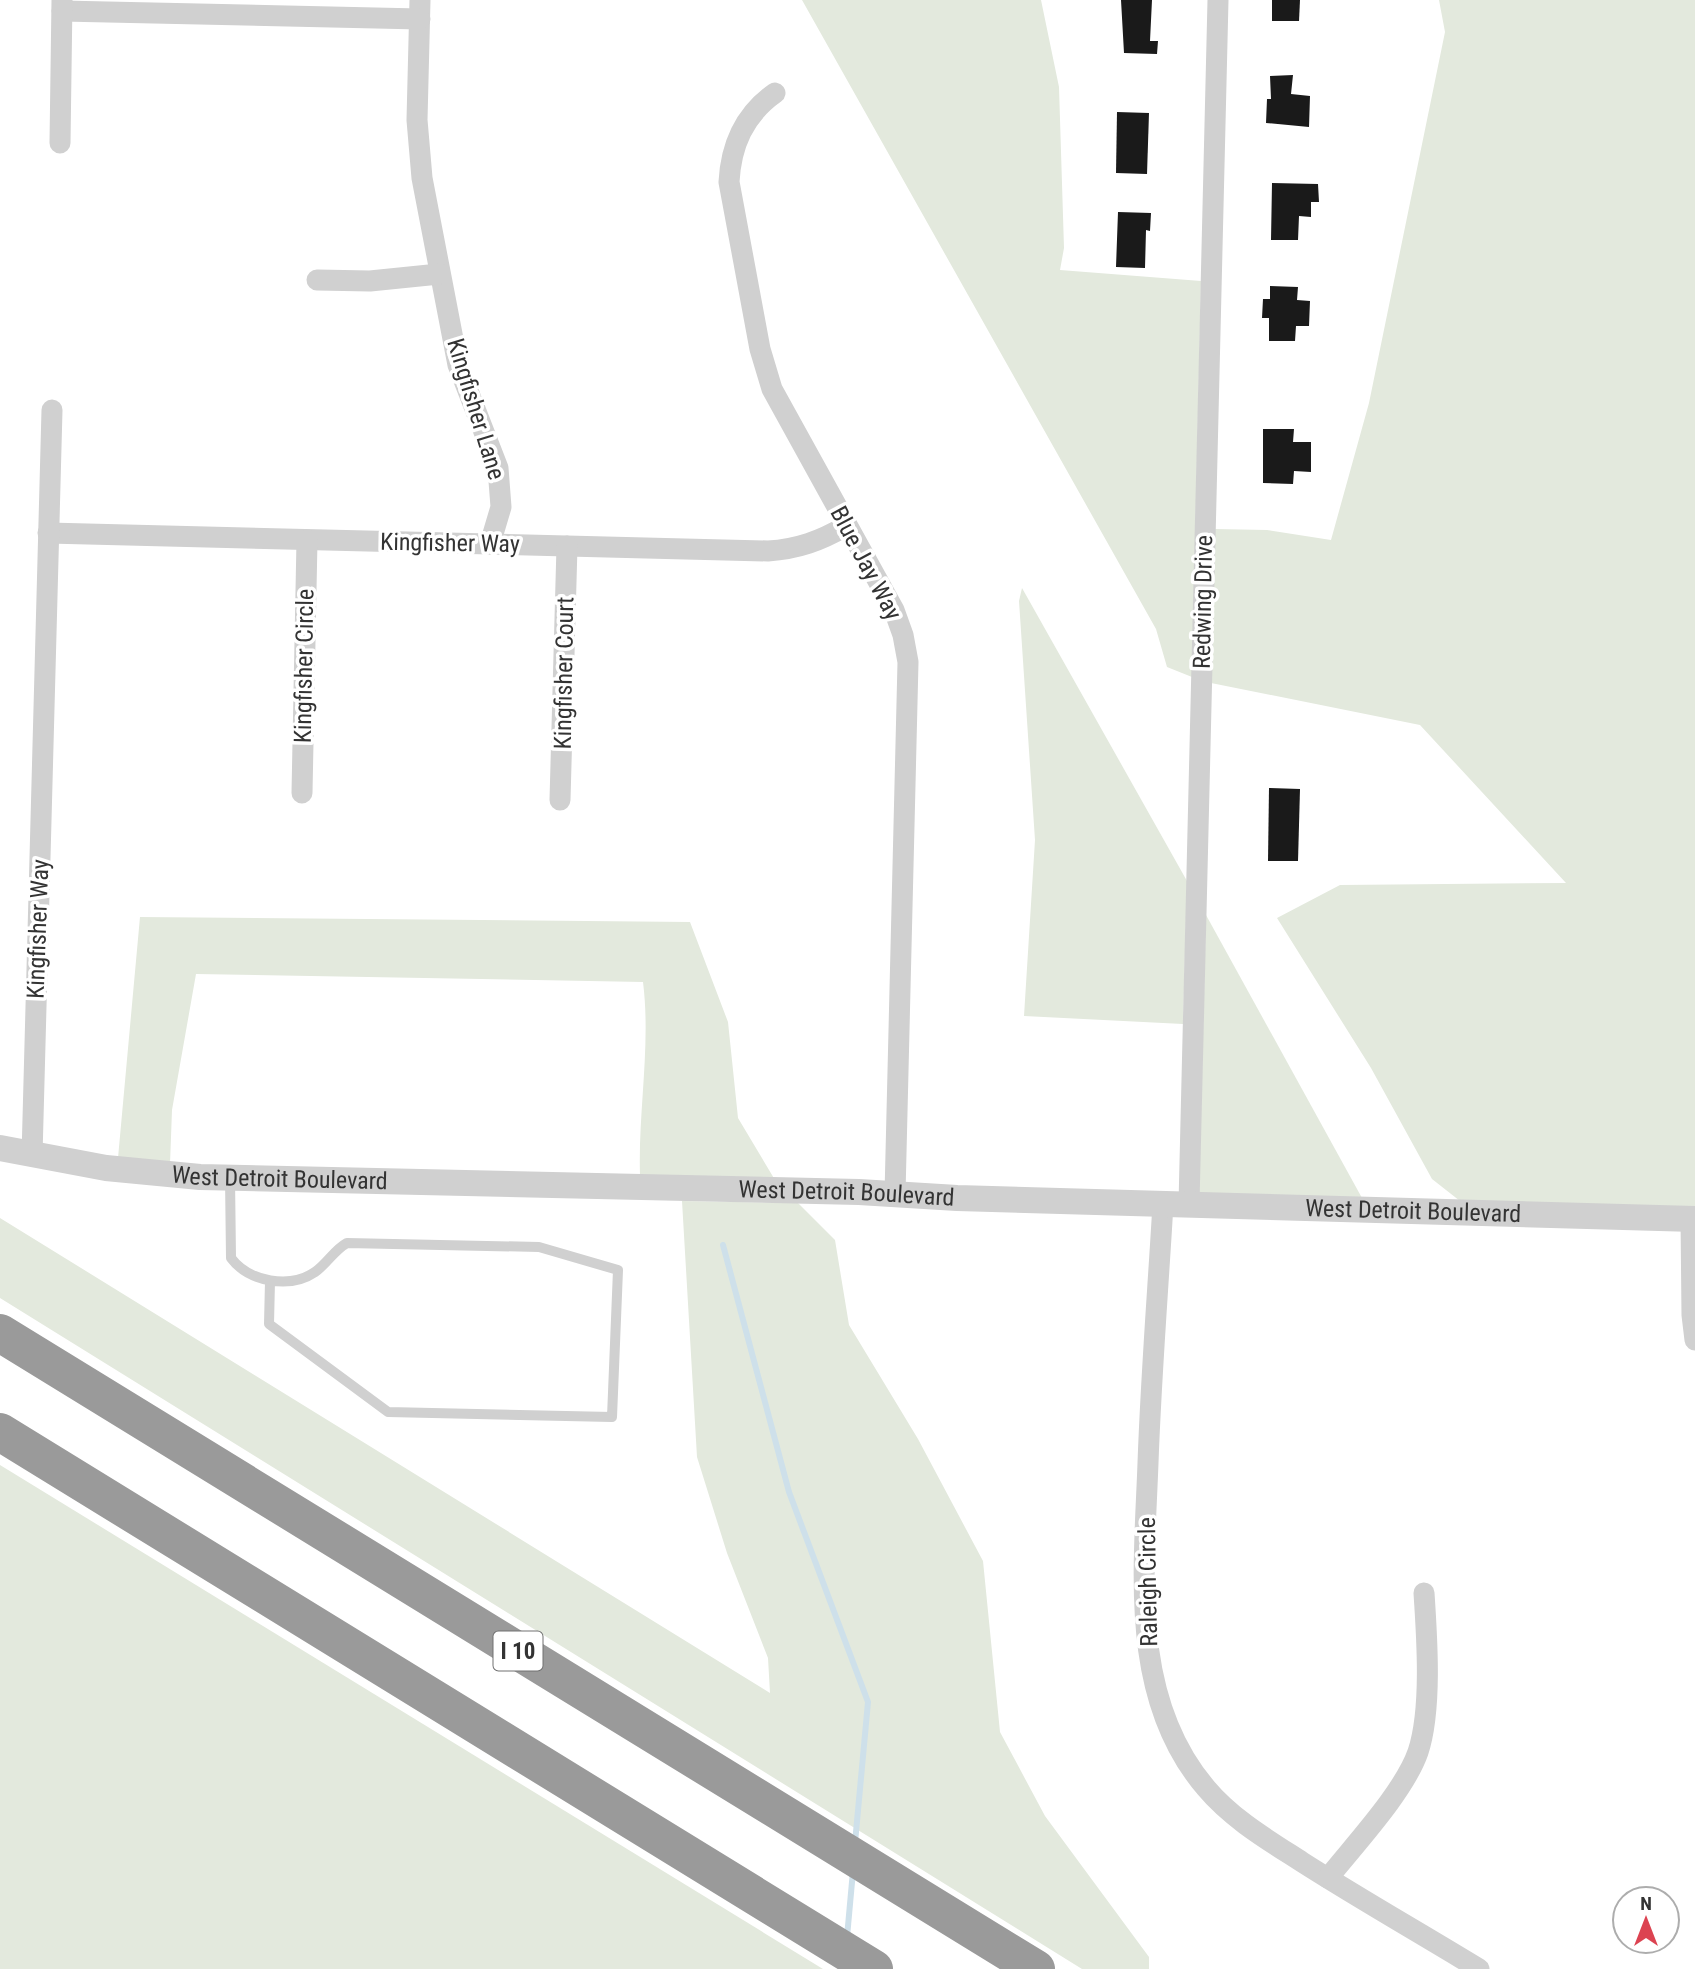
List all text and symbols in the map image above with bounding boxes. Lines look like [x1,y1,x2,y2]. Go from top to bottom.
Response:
street label: Kingfisher Lane [441,335,511,483]
street label: Blue Jay Way [824,501,908,625]
street label: Kingfisher Way [380,528,520,558]
street label: Redwing Drive [1188,535,1218,669]
street label: Kingfisher Circle [289,589,319,743]
street label: Kingfisher Court [549,596,579,750]
street label: Kingfisher Way [22,859,54,999]
street label: West Detroit Boulevard [170,1160,388,1195]
street label: West Detroit Boulevard [738,1175,955,1212]
street label: West Detroit Boulevard [1305,1194,1522,1228]
street label: Raleigh Circle [1133,1517,1163,1647]
road number: I 10 [494,1632,542,1670]
north arrow [1611,1885,1681,1955]
text: N [1640,1892,1652,1915]

